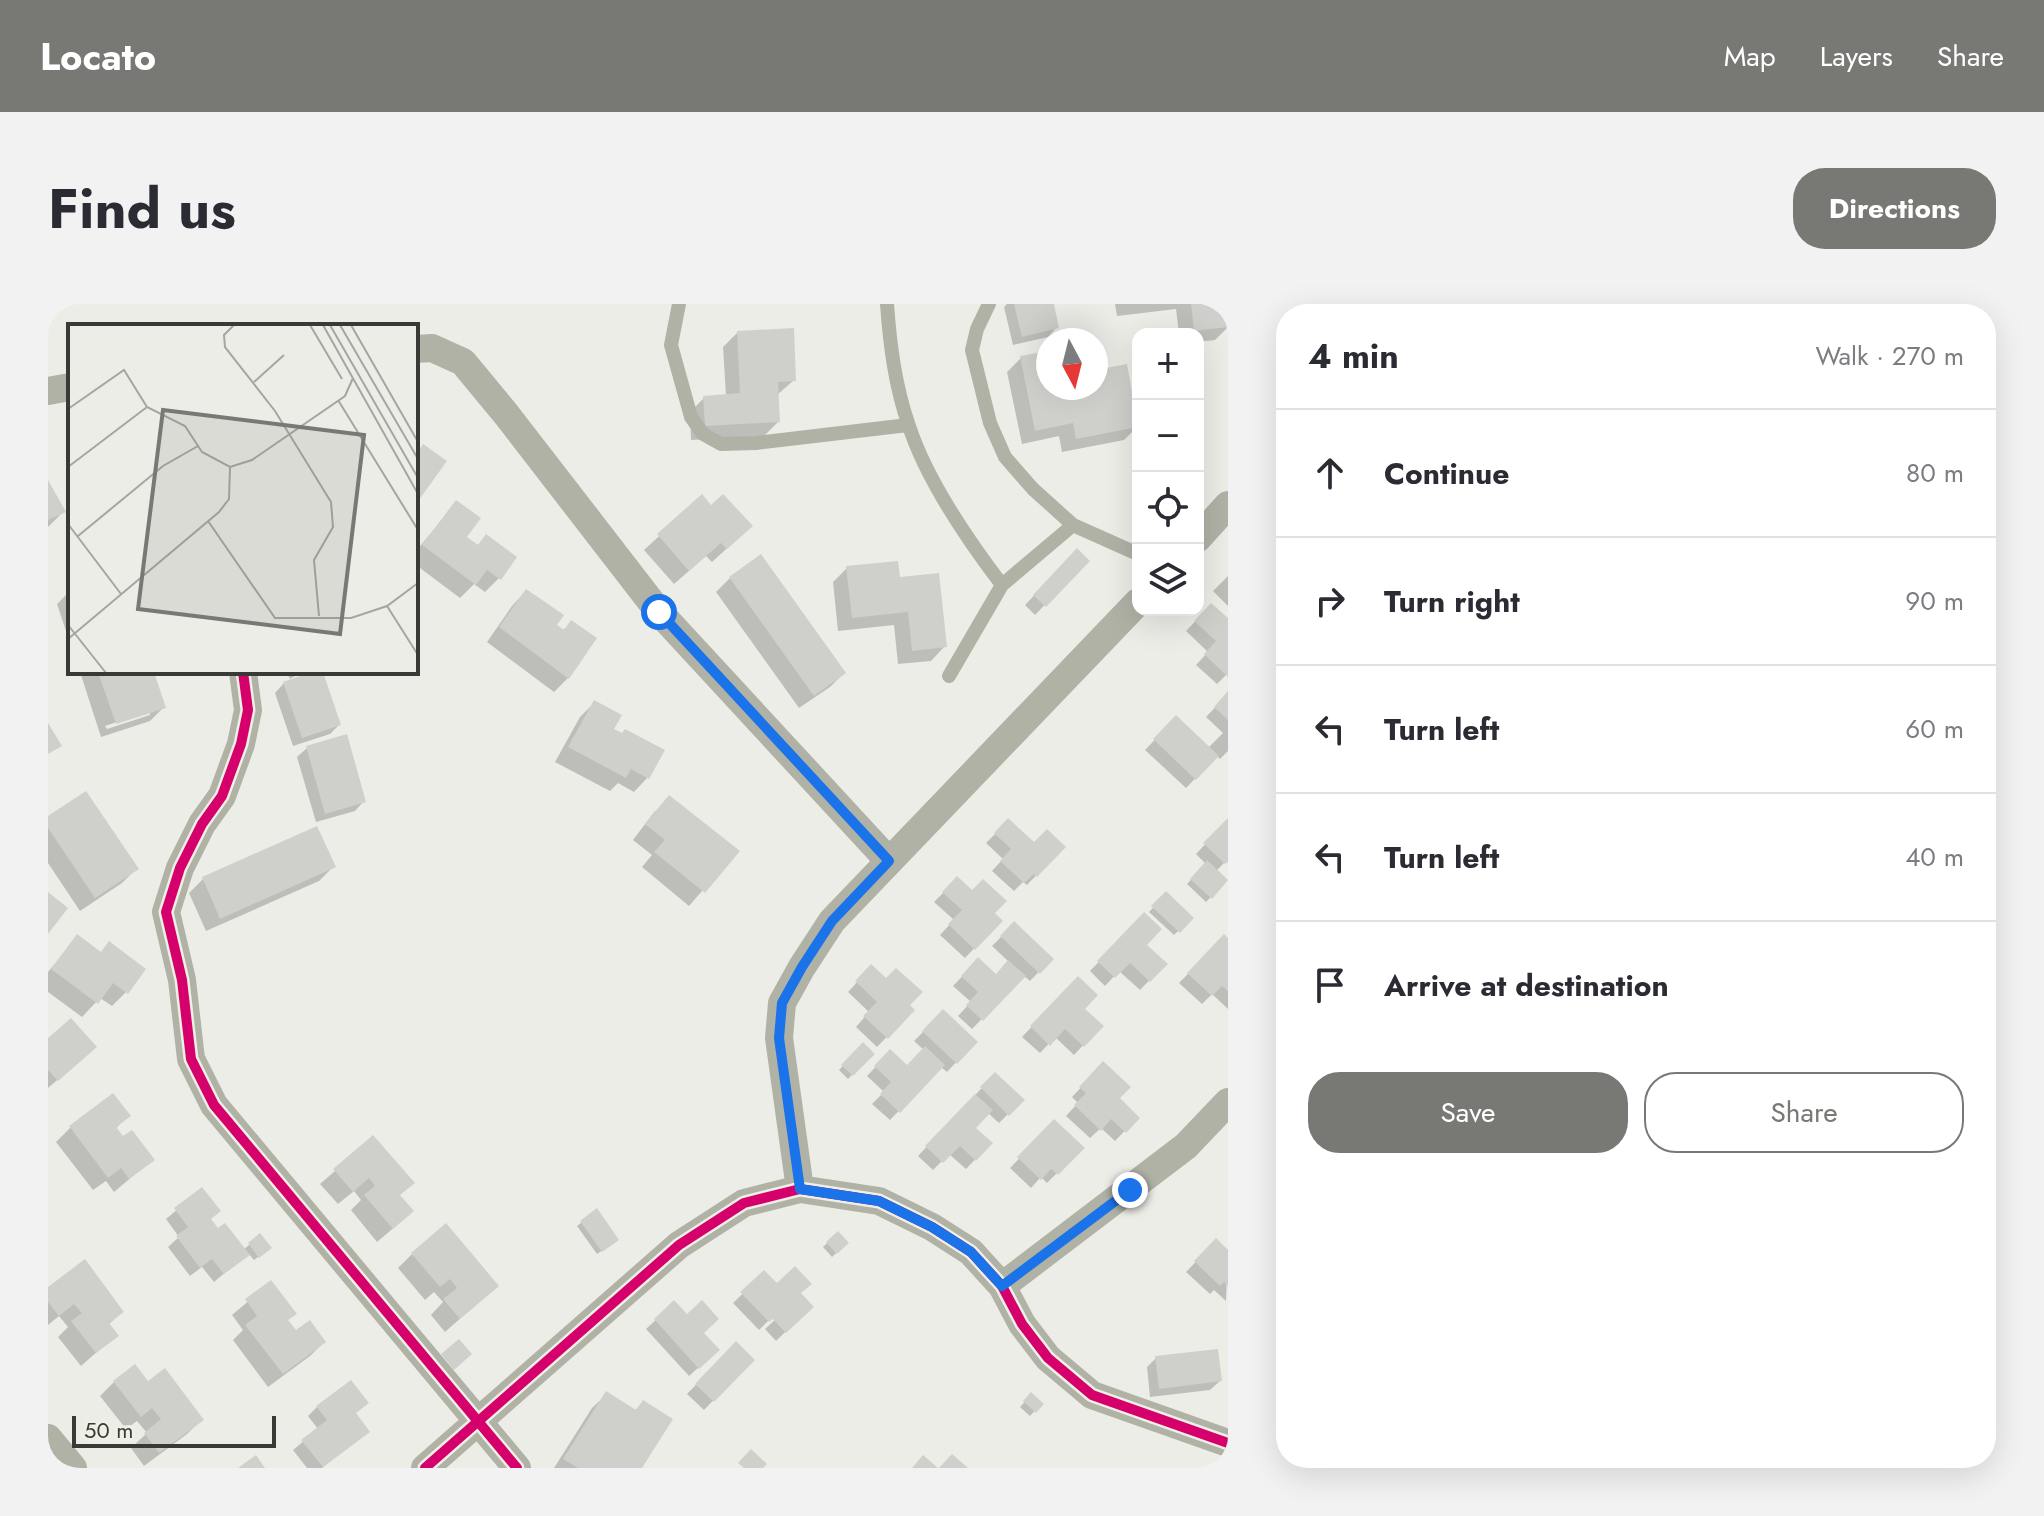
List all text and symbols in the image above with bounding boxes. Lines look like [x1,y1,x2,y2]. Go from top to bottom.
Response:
text: Locato [40,29,156,84]
text: Map [1724,36,1776,77]
text: Layers [1820,36,1893,77]
text: Share [1937,36,2004,77]
text: Find us [48,168,236,249]
button: Directions [1793,168,1996,249]
inset map [68,324,418,674]
north arrow [1036,328,1108,400]
map controls [1132,328,1204,616]
button: + [1132,328,1204,400]
text: 4 min [1308,332,1399,381]
text: Walk · 270 m [1815,337,1964,375]
button: − [1132,400,1204,472]
icon: ahead [1308,451,1352,495]
text: Continue [1384,452,1510,495]
text: 80 m [1906,454,1964,492]
button: locate [1132,472,1204,544]
button: layers [1132,544,1204,616]
icon: right [1308,579,1352,623]
text: Turn right [1384,580,1520,623]
text: 90 m [1905,582,1964,620]
route start [641,594,677,630]
icon: left [1308,707,1352,751]
text: Turn left [1384,708,1499,751]
text: 60 m [1905,710,1964,748]
icon: left [1308,835,1352,879]
text: Turn left [1384,836,1499,879]
text: 40 m [1905,838,1964,876]
icon: arrive [1308,963,1352,1007]
text: Arrive at destination [1384,964,1669,1007]
button: Save [1308,1072,1628,1153]
button: Share [1644,1072,1964,1153]
route end [1112,1172,1148,1208]
scale bar [72,1412,276,1448]
text: 50 m [84,1414,133,1446]

